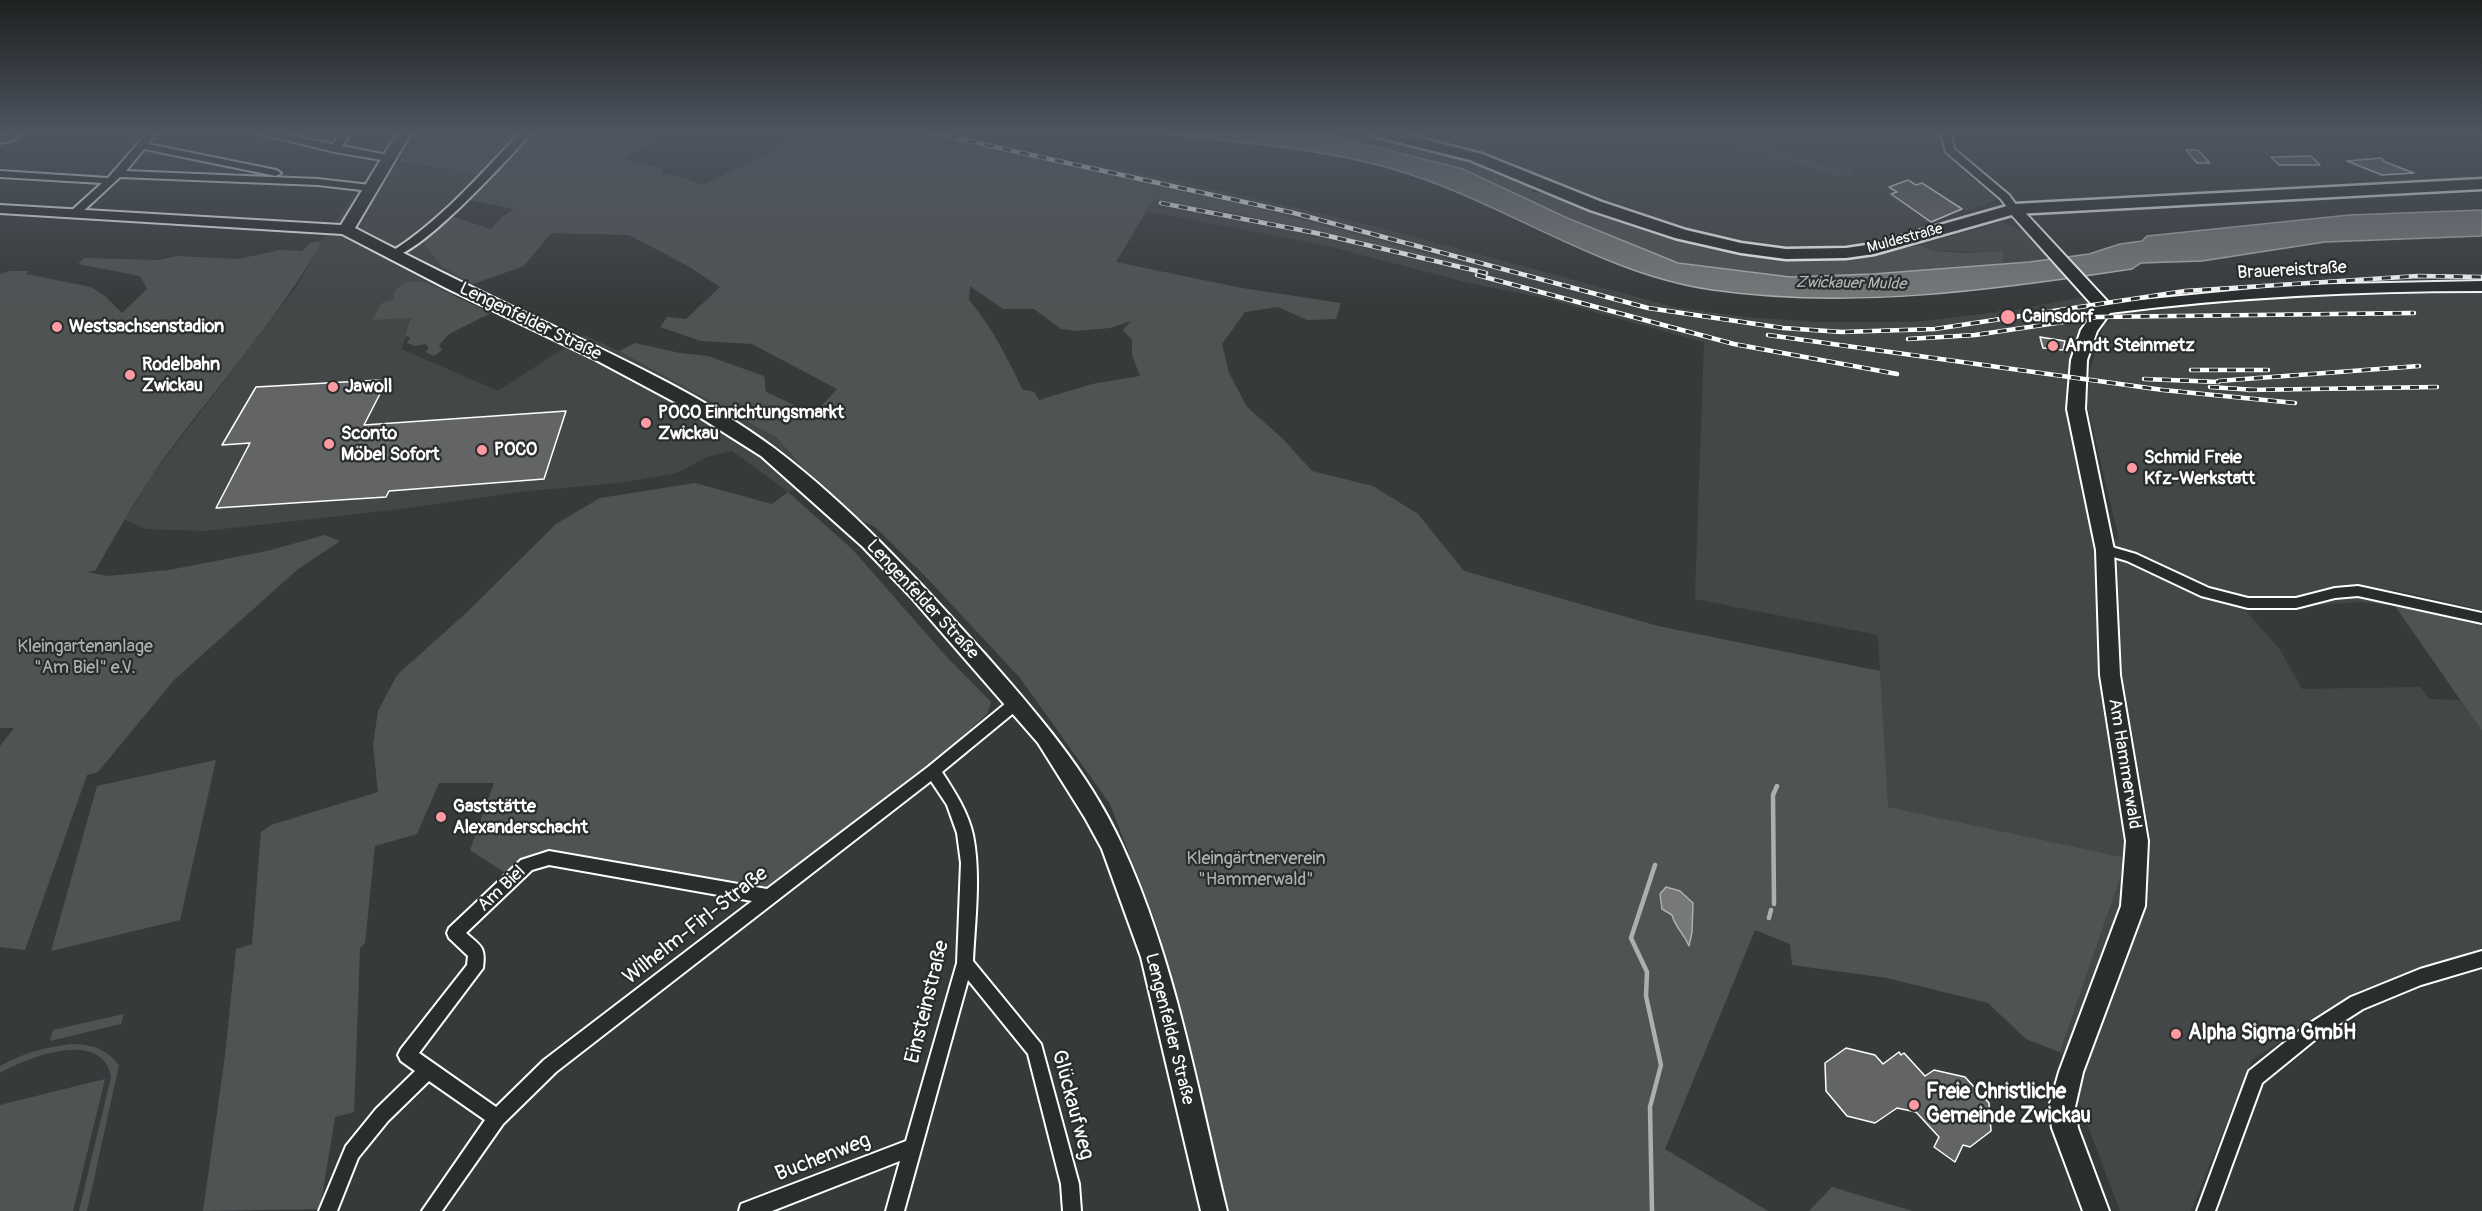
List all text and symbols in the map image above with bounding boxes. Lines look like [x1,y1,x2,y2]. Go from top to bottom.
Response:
street label: Muldestraße [1865,220,1945,258]
street label: Brauereistraße [2237,257,2347,285]
water label: Zwickauer Mulde [1796,273,1906,295]
street label: Lengenfelder Straße [455,278,605,366]
place label: Cainsdorf [2022,306,2094,328]
marker: Cainsdorf [1999,308,2017,326]
place label: Westsachsenstadion [69,316,224,338]
marker: Westsachsenstadion [50,320,64,334]
place label: Arndt Steinmetz [2065,335,2195,357]
marker: Arndt Steinmetz [2046,339,2060,353]
place label: Rodelbahn Zwickau [142,354,220,397]
marker: Rodelbahn Zwickau [123,368,137,382]
place label: Jawoll [345,376,392,398]
marker: Jawoll [326,380,340,394]
place label: POCO Einrichtungsmarkt Zwickau [658,402,844,444]
marker: POCO Einrichtungsmarkt Zwickau [639,416,653,430]
place label: Sconto Möbel Sofort [341,423,439,466]
marker: Sconto Möbel Sofort [322,437,336,451]
place label: POCO [494,439,537,461]
marker: POCO [475,443,489,457]
place label: Schmid Freie Kfz-Werkstatt [2144,447,2255,490]
marker: Schmid Freie Kfz-Werkstatt [2125,461,2139,475]
street label: Lengenfelder Straße [861,536,983,664]
park label: Kleingartenanlage "Am Biel" e.V. [17,636,153,678]
street label: Am Hammerwald [2103,697,2145,831]
place label: Gaststätte Alexanderschacht [453,796,588,838]
marker: Gaststätte Alexanderschacht [434,810,448,824]
park label: Kleingärtnerverein "Hammerwald" [1186,848,1326,890]
street label: Am Biel [474,861,530,917]
street label: Wilhelm-Firl-Straße [618,862,774,990]
street label: Einsteinstraße [901,938,955,1066]
street label: Lengenfelder Straße [1140,951,1198,1107]
place label: Alpha Sigma GmbH [2188,1021,2356,1047]
marker: Alpha Sigma GmbH [2169,1027,2183,1041]
street label: Glückaufweg [1045,1047,1099,1163]
place label: Freie Christliche Gemeinde Zwickau [1926,1080,2091,1130]
marker: Freie Christliche Gemeinde Zwickau [1907,1098,1921,1112]
street label: Buchenweg [772,1128,874,1188]

